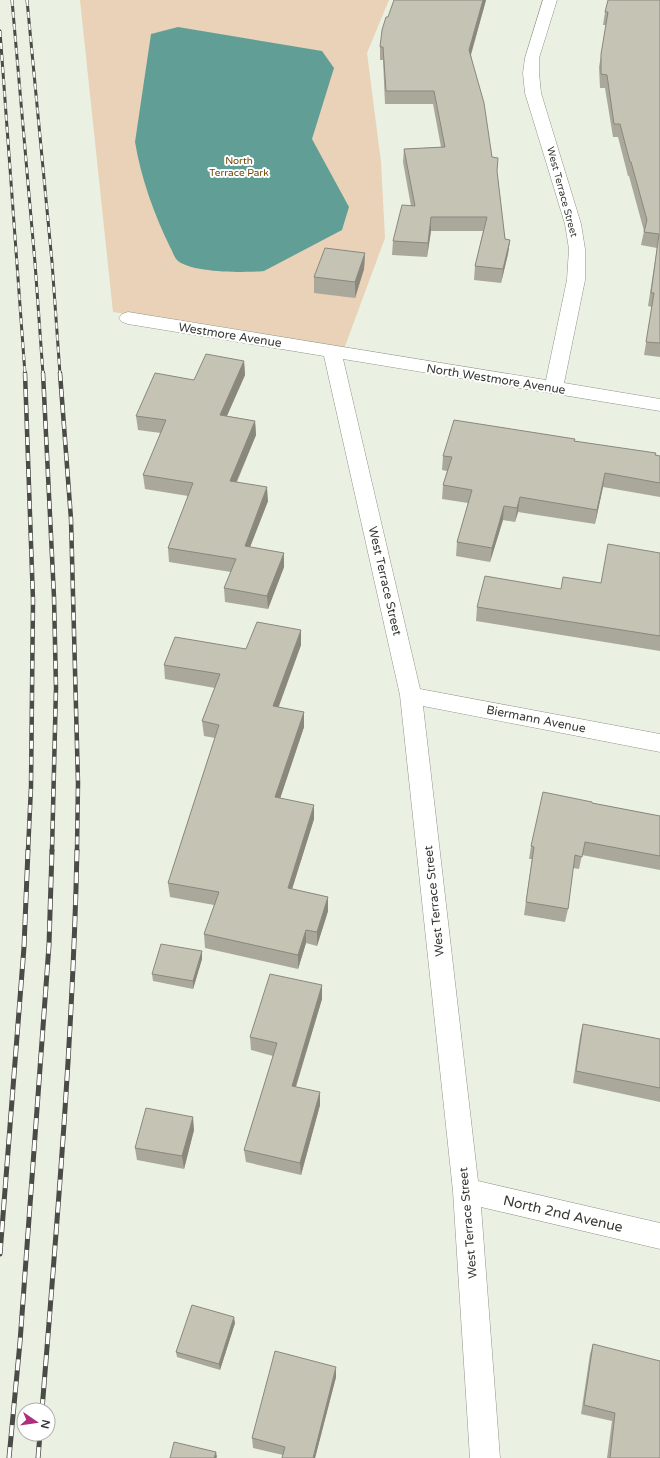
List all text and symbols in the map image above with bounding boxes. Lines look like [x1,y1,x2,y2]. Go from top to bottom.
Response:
street label: West Terrace Street [544,146,580,239]
park label: North Terrace Park [209,155,269,179]
street label: Westmore Avenue [177,320,283,350]
street label: North Westmore Avenue [425,361,567,397]
street label: West Terrace Street [366,525,404,637]
street label: Biermann Avenue [485,702,587,736]
street label: West Terrace Street [421,844,447,957]
street label: West Terrace Street [456,1166,480,1279]
street label: North 2nd Avenue [501,1192,625,1236]
north arrow [16,1402,56,1442]
text: N [38,1418,53,1430]

